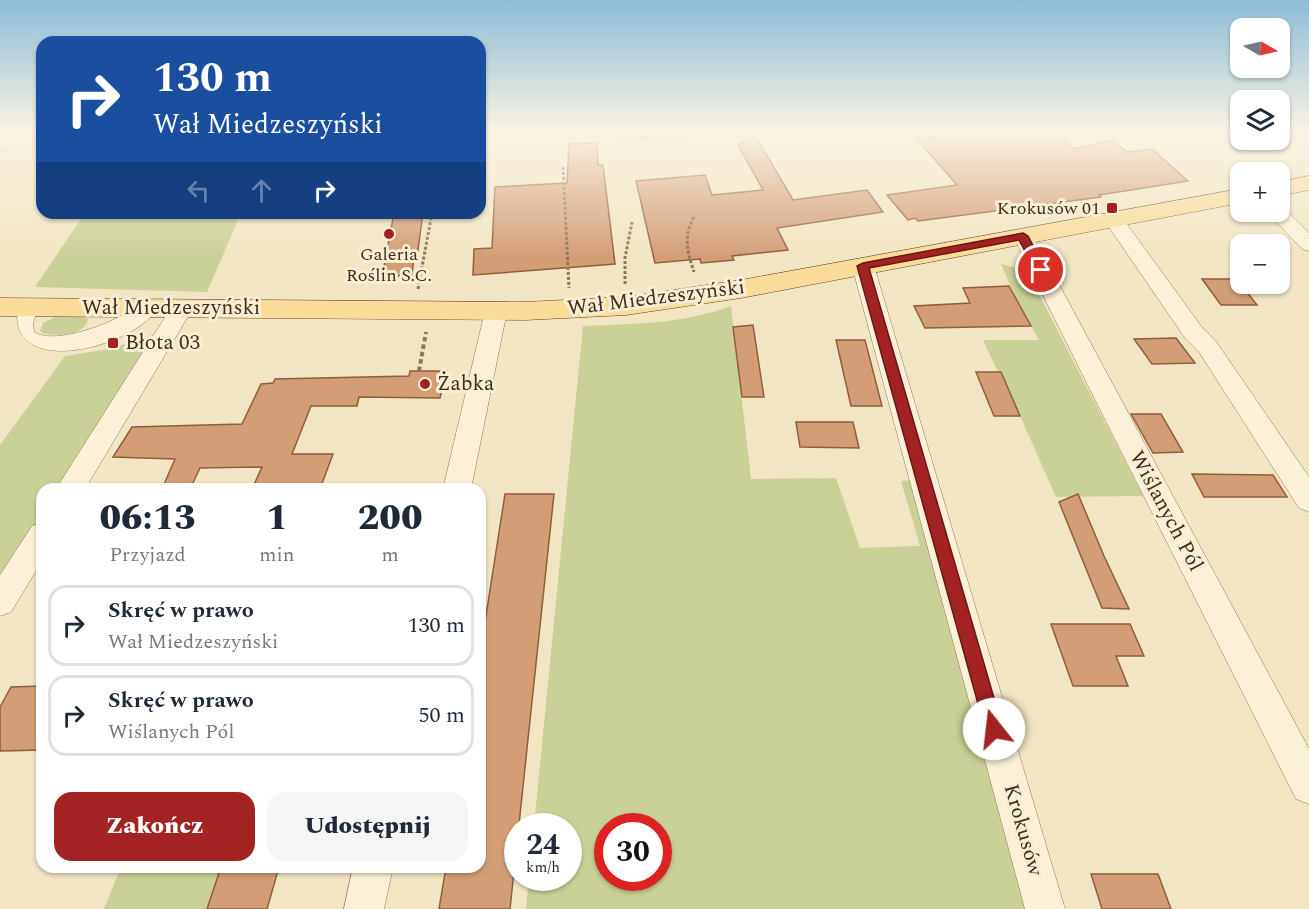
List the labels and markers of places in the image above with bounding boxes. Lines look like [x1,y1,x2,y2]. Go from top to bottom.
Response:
place label: Krokusów 01 [997,195,1100,222]
marker: Krokusów 01 [1105,201,1119,215]
marker: Galeria Roślin S.C. [382,227,396,241]
place label: Galeria Roślin S.C. [346,241,432,289]
pin [1015,244,1066,295]
place label: Błota 03 [125,327,201,359]
marker: Błota 03 [106,336,120,350]
place label: Żabka [437,368,495,400]
marker: Żabka [418,377,432,391]

